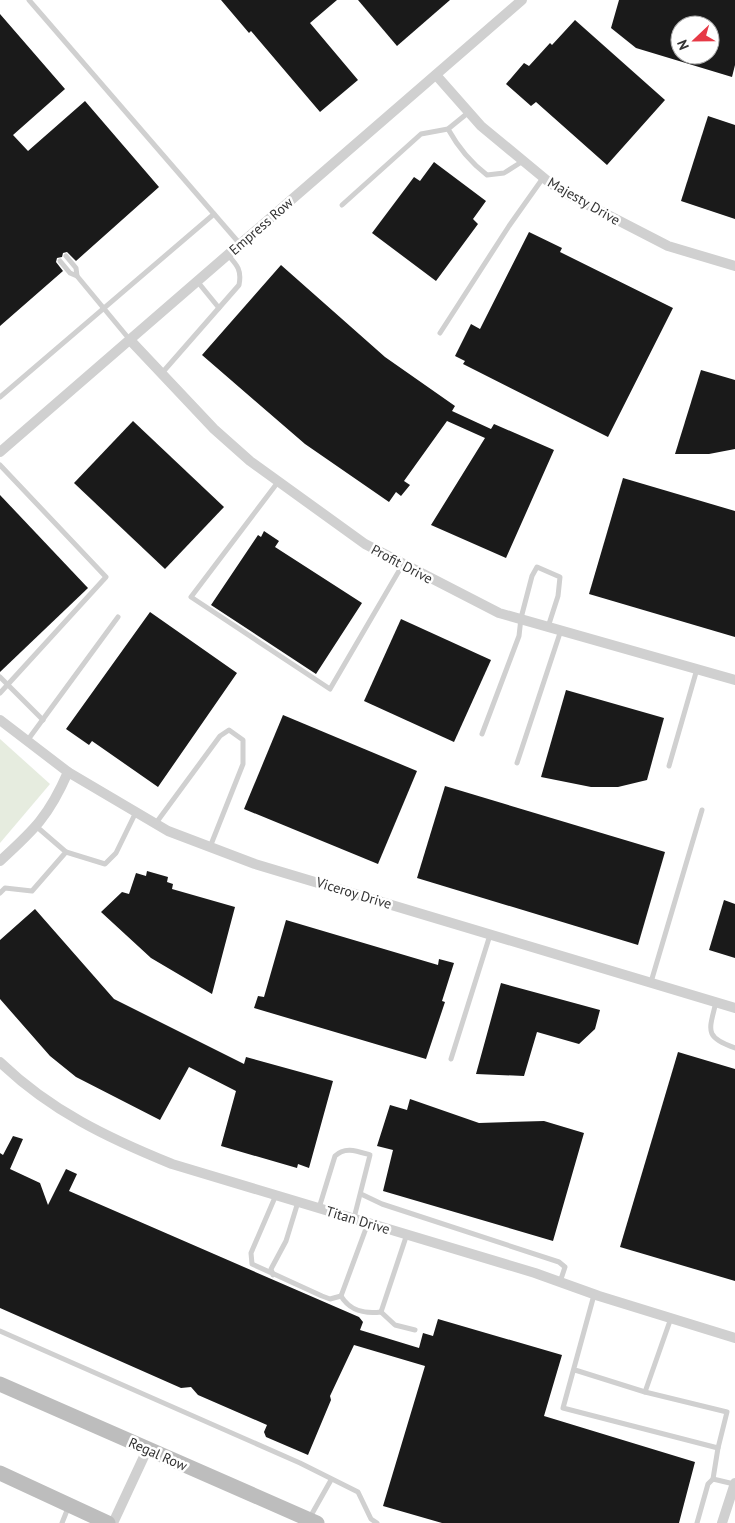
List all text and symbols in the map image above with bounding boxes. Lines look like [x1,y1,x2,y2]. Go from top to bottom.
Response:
north arrow [670,15,720,65]
text: N [673,37,693,53]
street label: Majesty Drive [545,173,623,229]
street label: Empress Row [225,193,297,259]
street label: Profit Drive [368,540,436,588]
street label: Viceroy Drive [313,873,394,913]
street label: Titan Drive [324,1202,392,1238]
street label: Regal Row [126,1433,191,1475]

